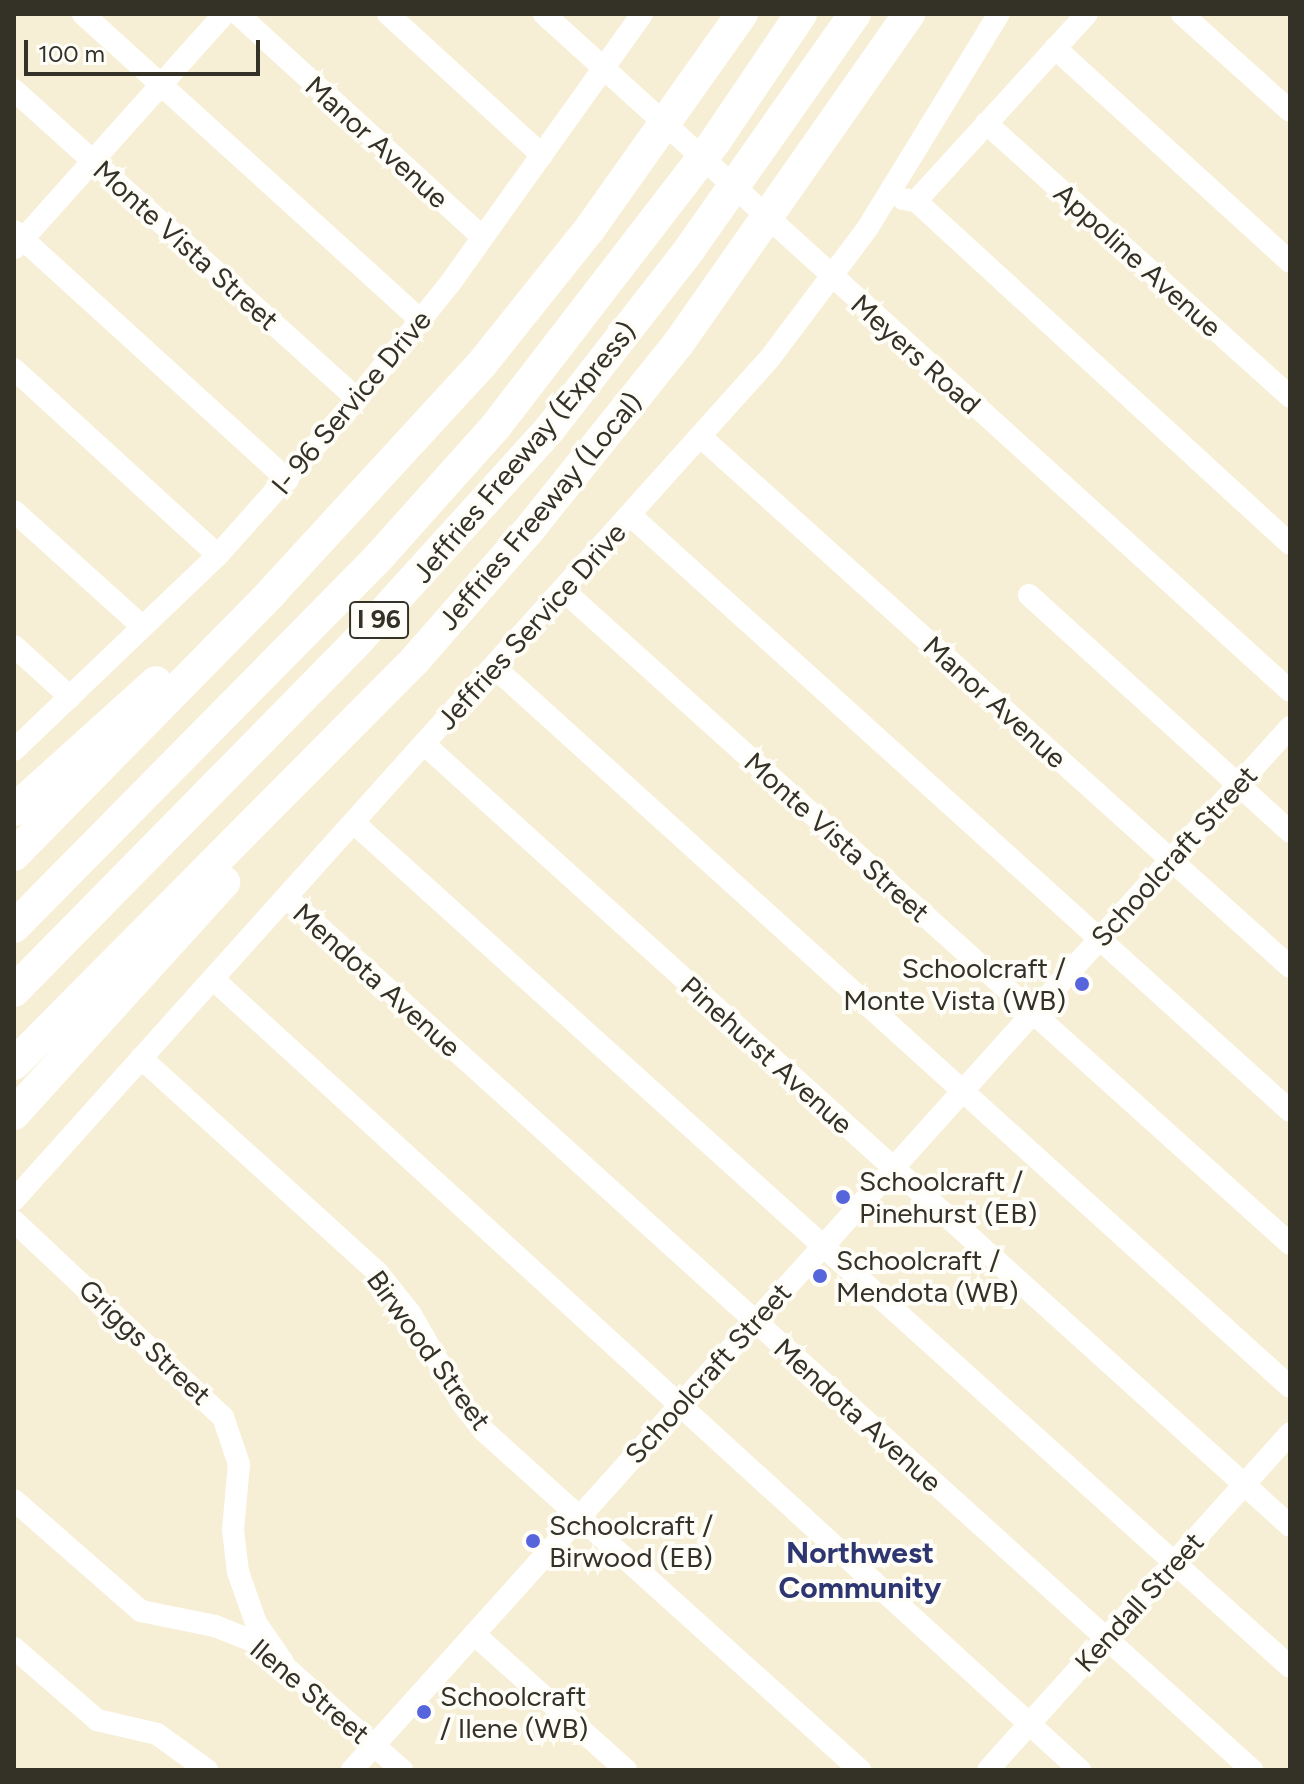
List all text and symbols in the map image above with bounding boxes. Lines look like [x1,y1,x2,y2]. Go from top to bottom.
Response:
scale bar [28,24,264,74]
text: 100 m [38,39,105,68]
street label: Manor Avenue [299,69,455,215]
street label: Monte Vista Street [87,153,285,337]
street label: Appoline Avenue [1047,176,1229,344]
street label: Meyers Road [844,287,988,421]
street label: I- 96 Service Drive [264,303,438,501]
street label: Jeffries Freeway (Express) [405,315,643,589]
street label: Jeffries Freeway (Local) [431,385,649,637]
street label: Jeffries Service Drive [429,516,633,736]
road number: I 96 [349,598,409,642]
street label: Manor Avenue [917,629,1073,775]
street label: Monte Vista Street [738,745,936,929]
street label: Schoolcraft Street [1084,759,1264,953]
street label: Mendota Avenue [286,896,468,1064]
place label: Schoolcraft / Monte Vista (WB) [843,951,1066,1017]
street label: Pinehurst Avenue [674,969,860,1141]
marker: Schoolcraft / Monte Vista (WB) [1073,975,1091,993]
place label: Schoolcraft / Pinehurst (EB) [859,1164,1037,1230]
marker: Schoolcraft / Pinehurst (EB) [834,1188,852,1206]
place label: Schoolcraft / Mendota (WB) [836,1243,1019,1309]
street label: Birwood Street [360,1264,498,1436]
marker: Schoolcraft / Mendota (WB) [811,1267,829,1285]
street label: Griggs Street [72,1272,218,1412]
street label: Schoolcraft Street [618,1276,798,1470]
street label: Mendota Avenue [767,1331,949,1499]
place label: Schoolcraft / Birwood (EB) [549,1508,713,1574]
street label: Kendall Street [1068,1525,1210,1679]
marker: Schoolcraft / Birwood (EB) [524,1532,542,1550]
district label: Northwest Community [779,1535,941,1606]
street label: Ilene Street [244,1631,376,1751]
place label: Schoolcraft / Ilene (WB) [440,1679,588,1745]
marker: Schoolcraft / Ilene (WB) [415,1703,433,1721]

